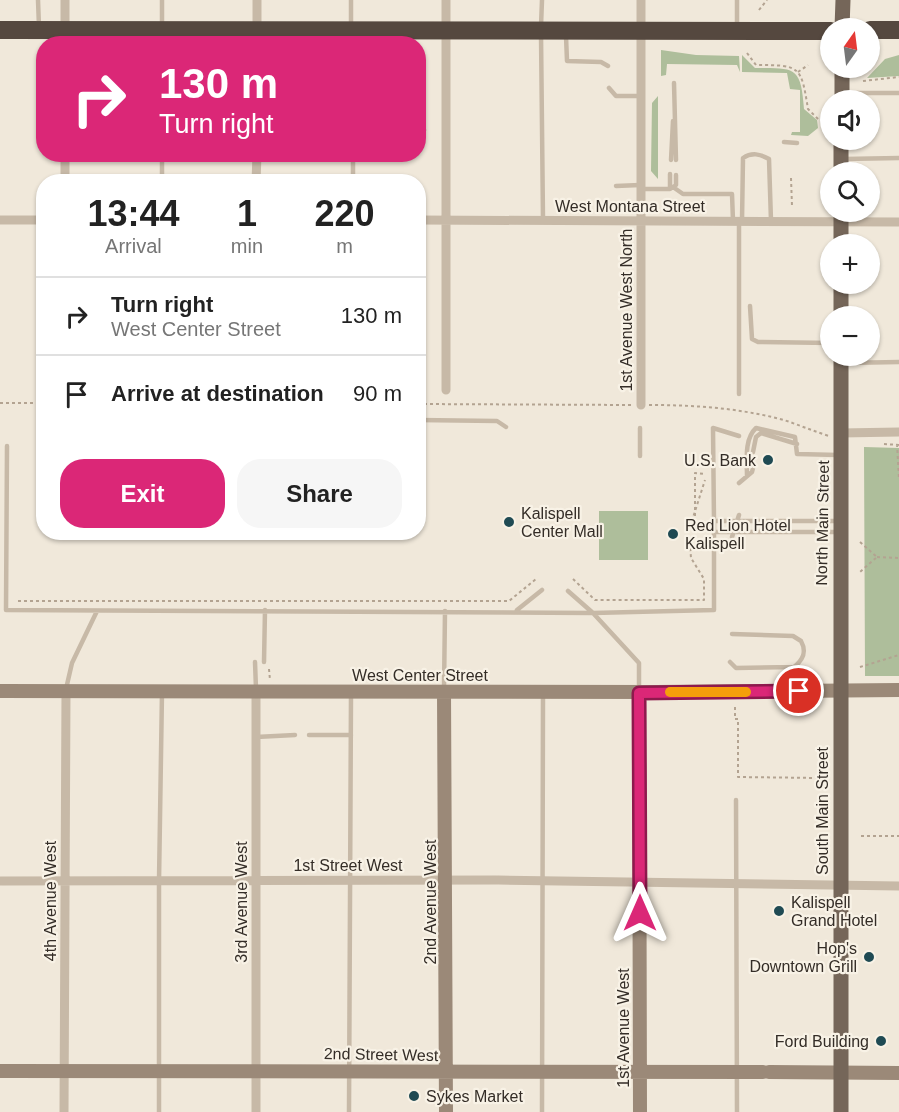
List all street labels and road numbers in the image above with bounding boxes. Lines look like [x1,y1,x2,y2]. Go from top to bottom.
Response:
street label: West Montana Street [555,198,706,215]
street label: 1st Avenue West North [618,228,635,392]
street label: North Main Street [813,460,832,586]
street label: West Center Street [352,667,488,684]
street label: South Main Street [814,746,831,875]
street label: 2nd Avenue West [422,839,439,964]
street label: 4th Avenue West [42,840,59,961]
street label: 3rd Avenue West [233,841,250,963]
street label: 1st Street West [293,857,403,874]
street label: 1st Avenue West [615,968,632,1088]
street label: 2nd Street West [324,1045,439,1064]

